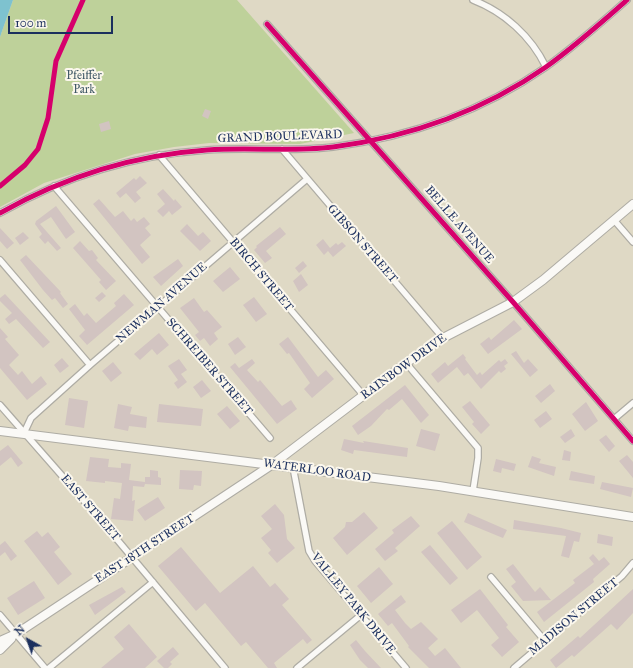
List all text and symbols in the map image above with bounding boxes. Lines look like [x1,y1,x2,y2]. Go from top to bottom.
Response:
scale bar [10,8,115,34]
text: 100 m [15,16,46,30]
park label: Pfeiffer Park [66,69,102,97]
street label: GRAND BOULEVARD [217,128,343,146]
street label: BELLE AVENUE [422,183,496,267]
street label: GIBSON STREET [324,202,400,286]
street label: BIRCH STREET [226,235,296,315]
street label: NEWMAN AVENUE [114,260,210,346]
street label: SCHREIBER STREET [163,315,255,419]
street label: RAINBOW DRIVE [358,331,450,403]
street label: WATERLOO ROAD [262,456,372,486]
street label: EAST STREET [57,472,123,544]
street label: EAST 18TH STREET [93,511,197,587]
street label: VALLEY PARK DRIVE [308,550,398,658]
street label: MADISON STREET [526,575,622,659]
north arrow [8,620,48,660]
text: N [12,622,28,638]

